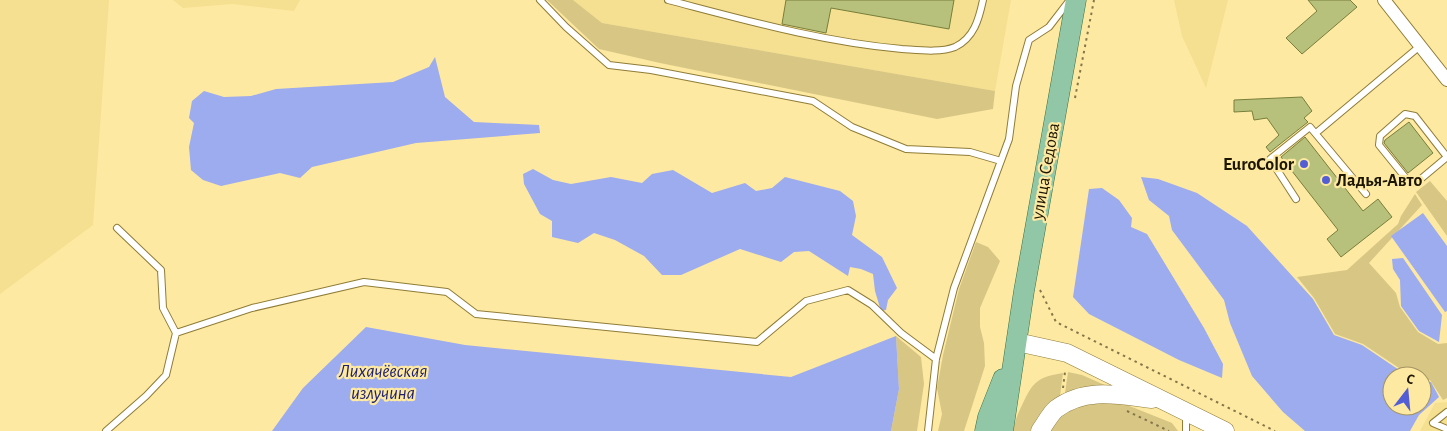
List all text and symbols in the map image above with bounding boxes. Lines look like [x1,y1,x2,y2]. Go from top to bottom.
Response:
street label: улица Седова [1028,121,1063,222]
place label: EuroColor [1223,156,1295,174]
marker: EuroColor [1298,158,1310,170]
place label: Ладья-Авто [1336,172,1422,190]
marker: Ладья-Авто [1320,174,1332,186]
water label: Лихачёвская излучина [338,362,427,403]
north arrow [1382,366,1432,416]
text: С [1405,372,1416,387]

